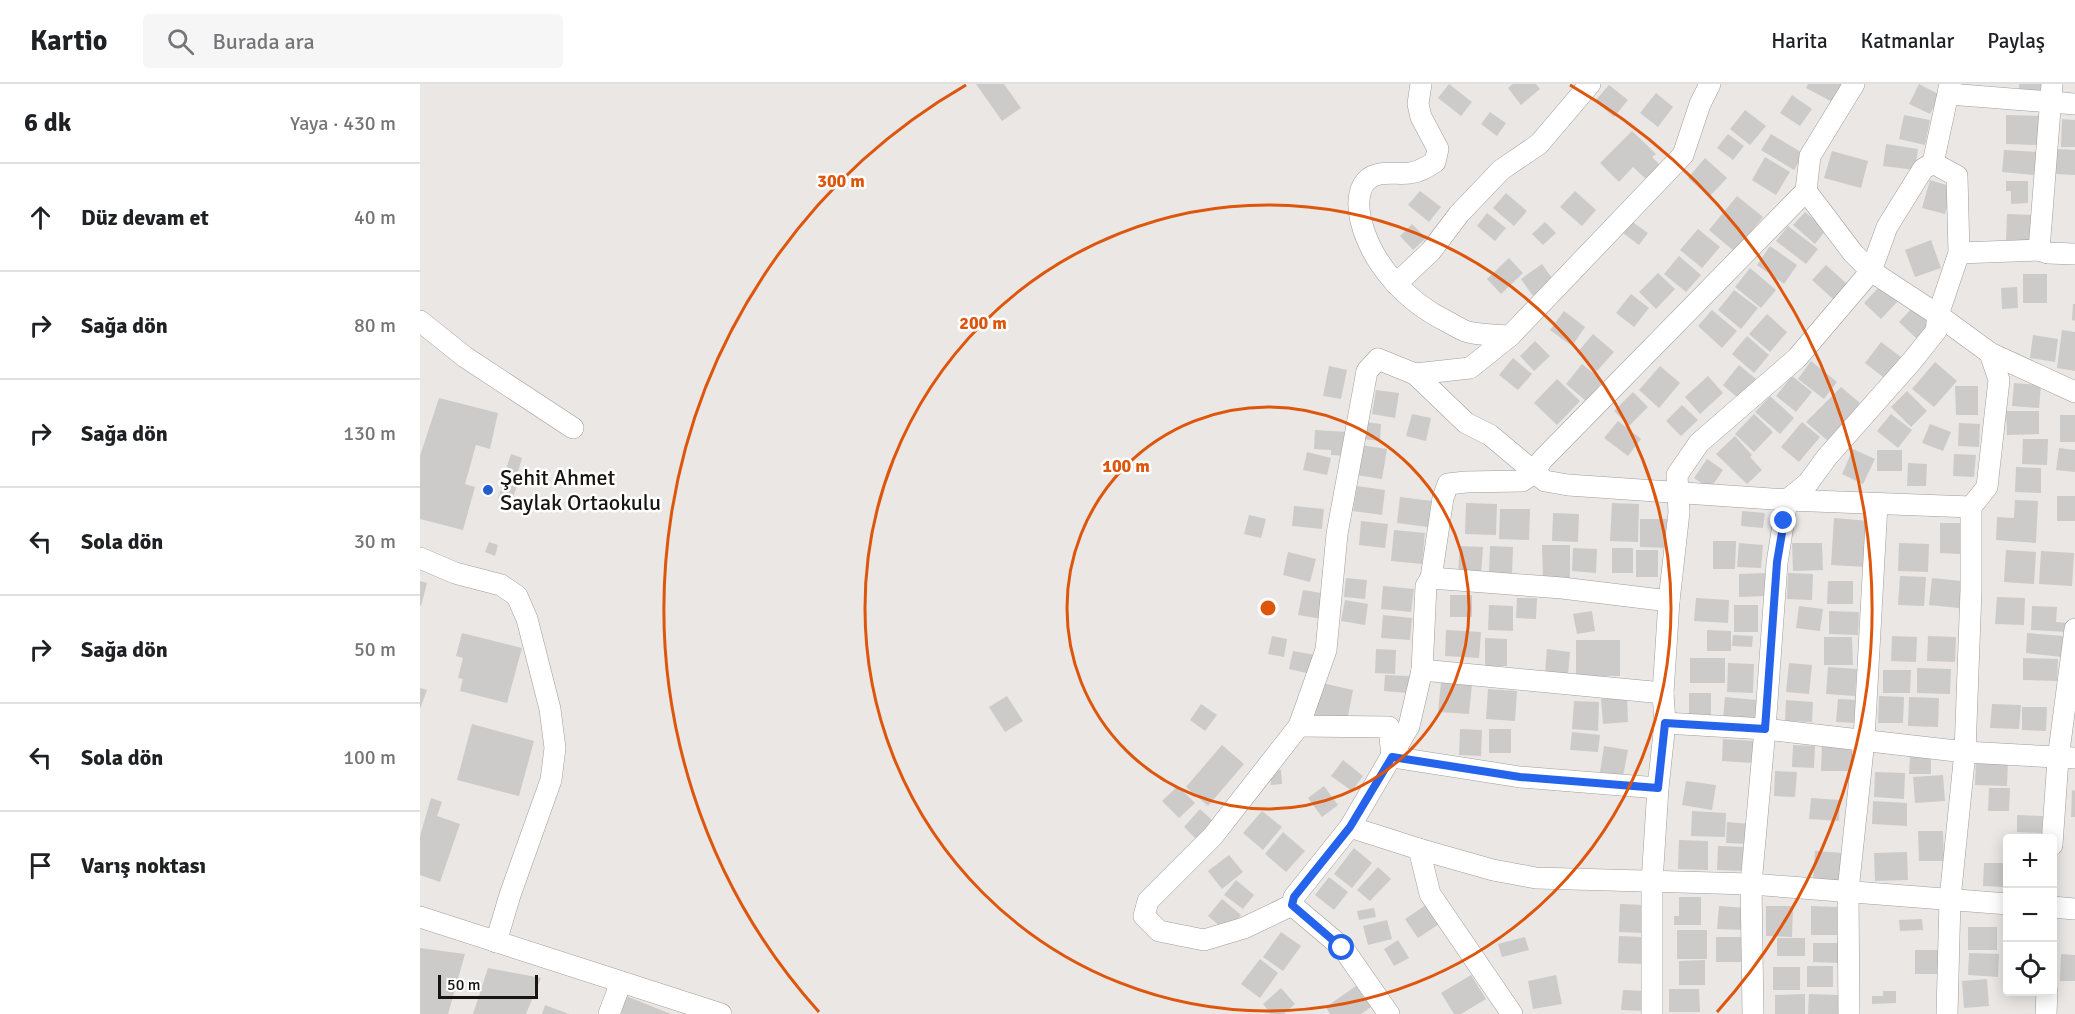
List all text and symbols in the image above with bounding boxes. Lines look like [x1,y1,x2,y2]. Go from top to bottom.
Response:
search box [143,14,563,68]
text: Kartio [30,24,107,58]
icon: search [164,25,197,58]
text: Burada ara [212,28,315,55]
text: Harita [1771,28,1828,54]
text: Katmanlar [1861,28,1954,54]
text: Paylaş [1987,28,2045,54]
text: 6 dk [24,107,71,139]
text: Yaya · 430 m [290,111,396,136]
text: 300 m [817,170,865,192]
icon: ahead [24,201,57,234]
text: Düz devam et [81,204,209,231]
text: 40 m [354,205,396,230]
icon: right [24,309,57,342]
text: Sağa dön [81,312,168,339]
text: 200 m [959,312,1007,334]
text: 80 m [354,313,396,338]
icon: right [24,417,57,450]
text: Sağa dön [81,420,168,447]
text: 130 m [343,421,396,446]
text: 100 m [1102,455,1150,477]
place label: Şehit Ahmet Saylak Ortaokulu [500,464,661,516]
marker: Şehit Ahmet Saylak Ortaokulu [481,483,495,497]
route end [1770,507,1796,533]
icon: left [24,525,57,558]
text: Sola dön [81,528,163,555]
text: 30 m [354,529,396,554]
centre of rings [1258,598,1278,618]
icon: right [24,633,57,666]
text: Sağa dön [81,636,168,663]
text: 50 m [354,637,396,662]
icon: left [24,741,57,774]
text: Sola dön [81,744,163,771]
text: 100 m [343,745,396,770]
map controls [2003,834,2057,996]
button: + [2003,834,2057,888]
icon: arrive [24,849,57,882]
text: Varış noktası [81,852,206,879]
button: − [2003,888,2057,942]
route start [1328,934,1354,960]
button: locate [2003,942,2057,996]
scale bar [438,972,538,1000]
text: 50 m [447,975,481,995]

